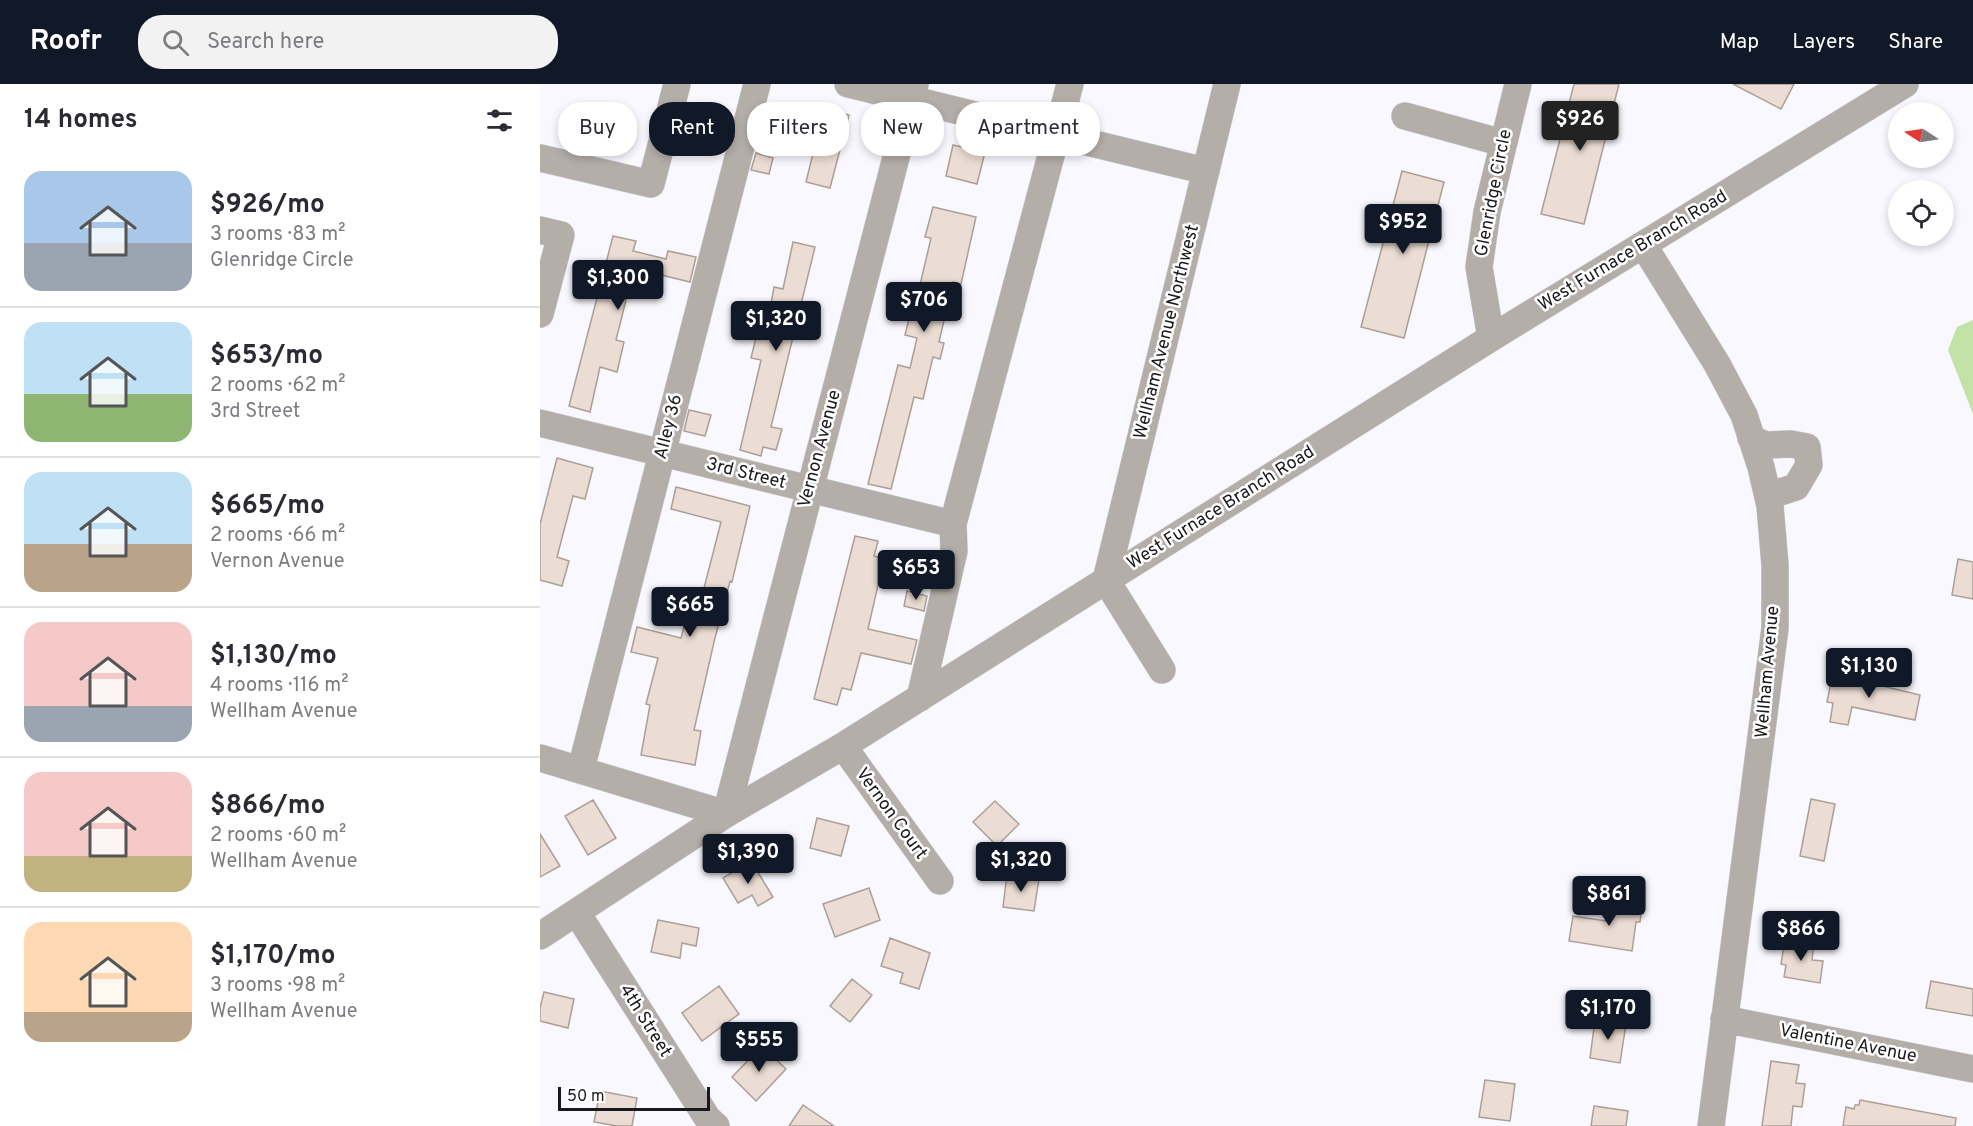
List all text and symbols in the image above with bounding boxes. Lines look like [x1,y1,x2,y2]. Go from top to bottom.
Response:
search box [138,15,558,69]
text: Roofr [30,24,102,60]
icon: search [159,26,192,59]
text: Search here [207,29,324,56]
text: Map [1720,29,1759,56]
text: Layers [1792,29,1855,56]
text: Share [1888,29,1943,56]
pin: $926 [1544,101,1616,152]
chip: Buy [558,102,637,156]
chip: Rent [649,102,735,156]
chip: Filters [747,102,849,156]
chip: New [861,102,944,156]
chip: Apartment [956,102,1100,156]
north arrow [1888,102,1954,168]
map controls [1888,102,1954,246]
text: 14 homes [24,104,138,137]
icon: filters [483,104,516,137]
text: $926 [1556,107,1604,133]
street label: Glenridge Circle [1470,127,1518,259]
button: locate [1888,180,1954,246]
street label: West Furnace Branch Road [1534,185,1732,317]
text: $926/mo [210,189,325,222]
icon: home [72,195,144,267]
pin: $952 [1367,204,1439,255]
text: $952 [1379,210,1427,236]
text: 3 rooms · 83 m² [210,222,345,248]
street label: Wellham Avenue Northwest [1129,222,1205,442]
text: Glenridge Circle [210,248,353,274]
pin: $1,300 [569,260,667,311]
text: $1,300 [586,266,650,292]
pin: $706 [888,282,960,333]
text: $706 [900,288,948,314]
pin: $1,320 [727,301,825,352]
text: $1,320 [745,307,807,333]
text: $653/mo [210,340,323,373]
icon: home [72,346,144,418]
text: 2 rooms · 62 m² [210,373,346,399]
street label: Vernon Avenue [793,388,847,510]
street label: Alley 36 [650,392,688,462]
text: 3rd Street [210,399,300,425]
street label: West Furnace Branch Road [1123,441,1319,575]
street label: 3rd Street [704,453,788,495]
text: $665/mo [210,490,325,523]
icon: home [72,496,144,568]
text: 2 rooms · 66 m² [210,523,345,549]
text: Vernon Avenue [210,549,344,575]
pin: $653 [880,550,952,601]
text: $653 [892,556,940,582]
pin: $665 [654,587,726,638]
text: $665 [666,593,714,619]
street label: Wellham Avenue [1751,605,1785,739]
text: $1,130/mo [210,640,337,673]
icon: home [72,646,144,718]
pin: $1,130 [1820,648,1918,699]
text: $1,130 [1840,654,1898,680]
text: 4 rooms · 116 m² [210,673,348,699]
text: Wellham Avenue [210,699,357,725]
street label: Vernon Court [850,764,932,864]
text: $866/mo [210,790,325,823]
icon: home [72,796,144,868]
text: 2 rooms · 60 m² [210,823,346,849]
pin: $1,390 [699,834,797,885]
text: $1,390 [717,840,779,866]
pin: $1,320 [972,842,1070,893]
text: $1,320 [990,848,1052,874]
text: Wellham Avenue [210,849,357,875]
pin: $861 [1573,876,1645,927]
text: $861 [1587,882,1631,908]
pin: $866 [1765,911,1837,962]
text: $866 [1776,917,1826,943]
text: $1,170/mo [210,940,336,973]
icon: home [72,946,144,1018]
text: 3 rooms · 98 m² [210,973,345,999]
street label: 4th Street [614,980,676,1062]
pin: $1,170 [1559,990,1657,1041]
text: $1,170 [1579,996,1637,1022]
text: Wellham Avenue [210,999,357,1025]
street label: Valentine Avenue [1777,1019,1919,1069]
pin: $555 [723,1022,795,1073]
text: $555 [735,1028,783,1054]
scale bar [558,1084,710,1112]
text: 50 m [567,1087,605,1107]

